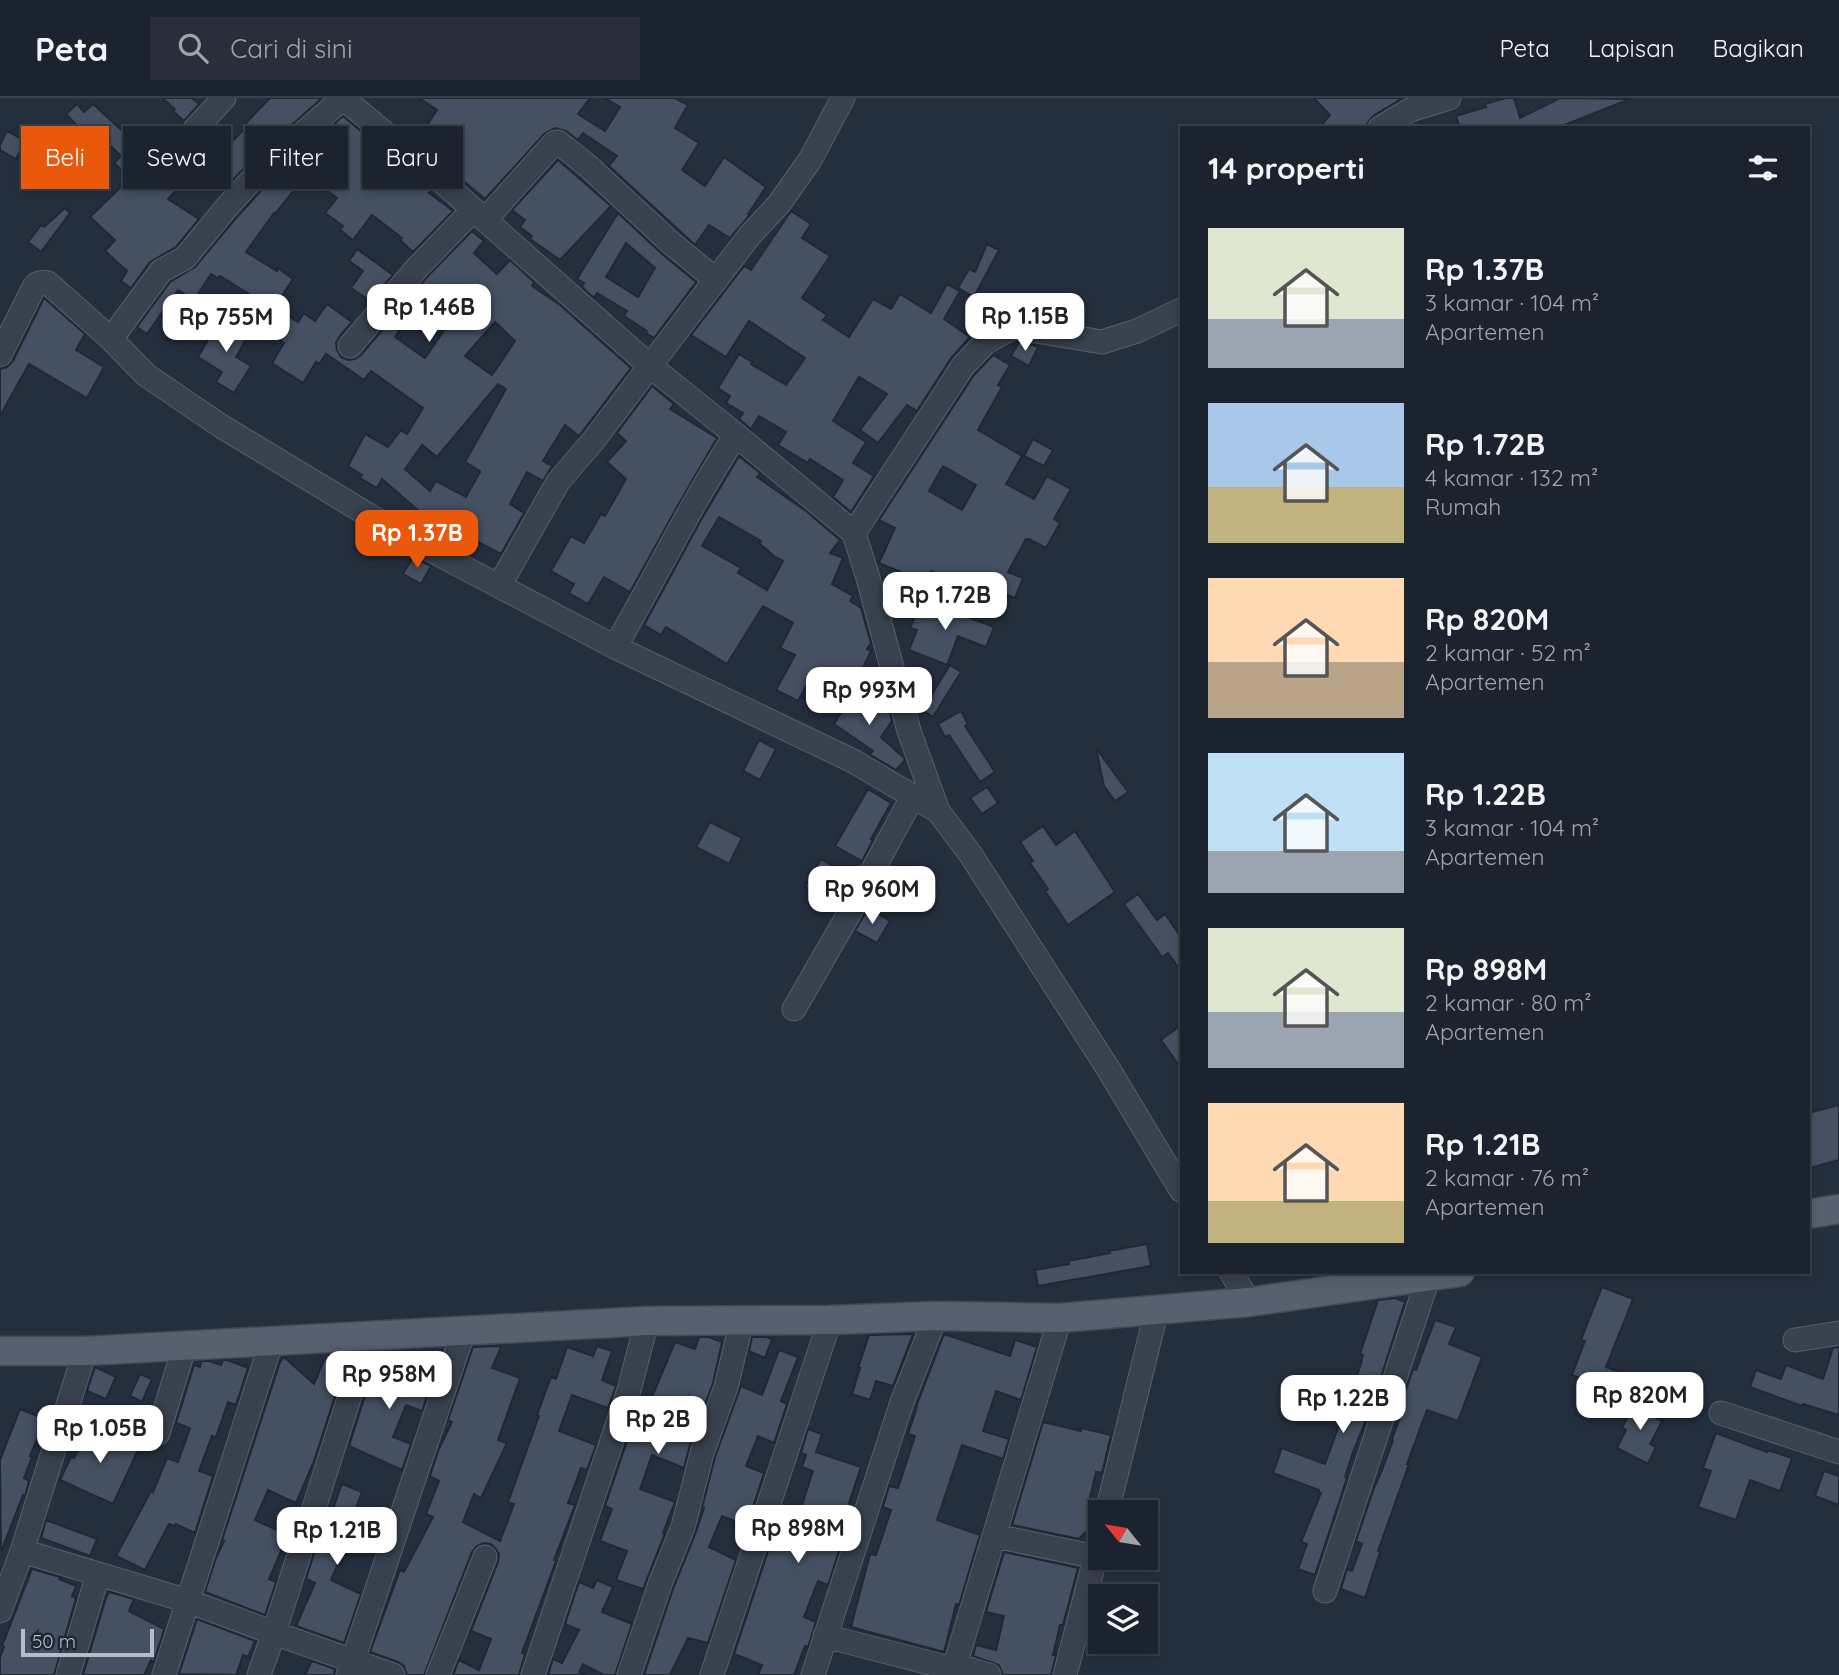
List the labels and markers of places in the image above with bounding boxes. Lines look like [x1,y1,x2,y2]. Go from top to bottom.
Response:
pin: Rp 1.46B [357,285,501,344]
pin: Rp 755M [161,294,291,354]
pin: Rp 1.15B [953,294,1097,353]
pin: Rp 1.37B [345,510,489,570]
pin: Rp 1.72B [873,573,1017,632]
pin: Rp 993M [804,668,934,727]
pin: Rp 960M [807,866,937,926]
pin: Rp 958M [324,1352,454,1411]
pin: Rp 820M [1575,1372,1705,1432]
pin: Rp 1.22B [1271,1376,1415,1435]
pin: Rp 2B [609,1396,707,1456]
pin: Rp 1.05B [28,1406,172,1465]
pin: Rp 898M [733,1506,863,1565]
pin: Rp 1.21B [265,1508,409,1567]

